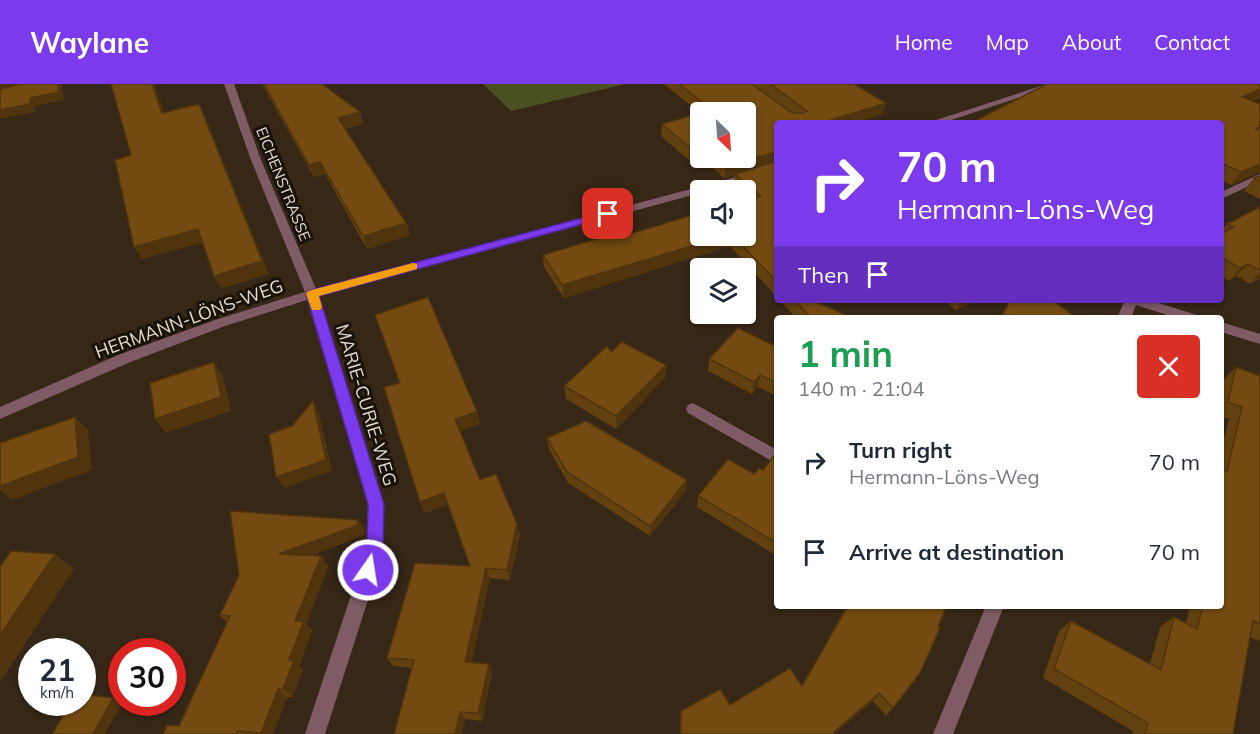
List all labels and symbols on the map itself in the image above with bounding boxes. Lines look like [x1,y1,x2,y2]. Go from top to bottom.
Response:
north arrow [690,102,756,168]
street label: EICHENSTRASSE [252,124,315,244]
pin [582,188,633,239]
street label: HERMANN-LÖNS-WEG [92,274,286,363]
street label: MARIE-CURIE-WEG [331,321,402,488]
position arrow [336,538,400,602]
speed limit sign: 30 [108,638,186,716]

